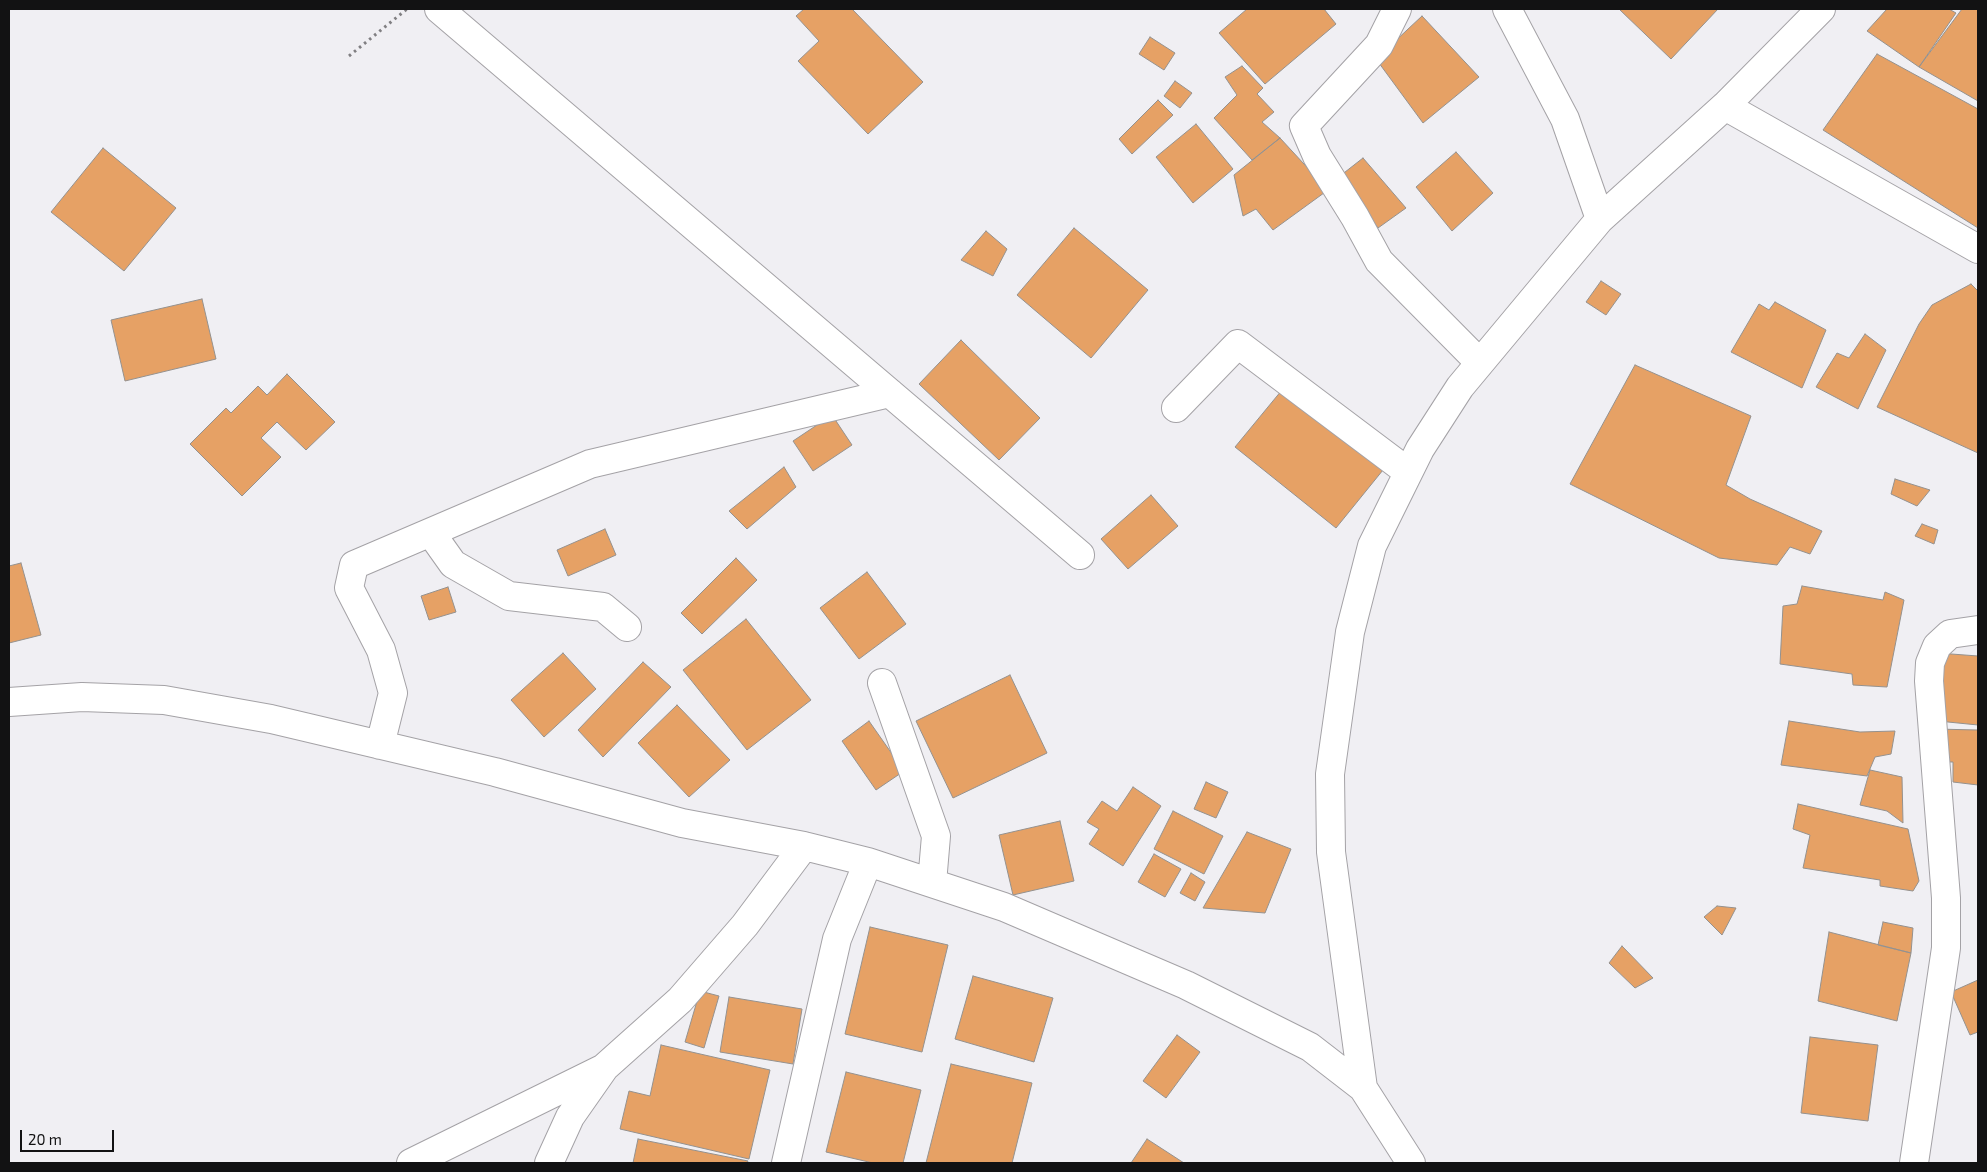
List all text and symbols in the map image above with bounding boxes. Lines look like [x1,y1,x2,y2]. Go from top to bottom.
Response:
scale bar [22,1120,116,1152]
text: 20 m [28,1130,62,1148]

